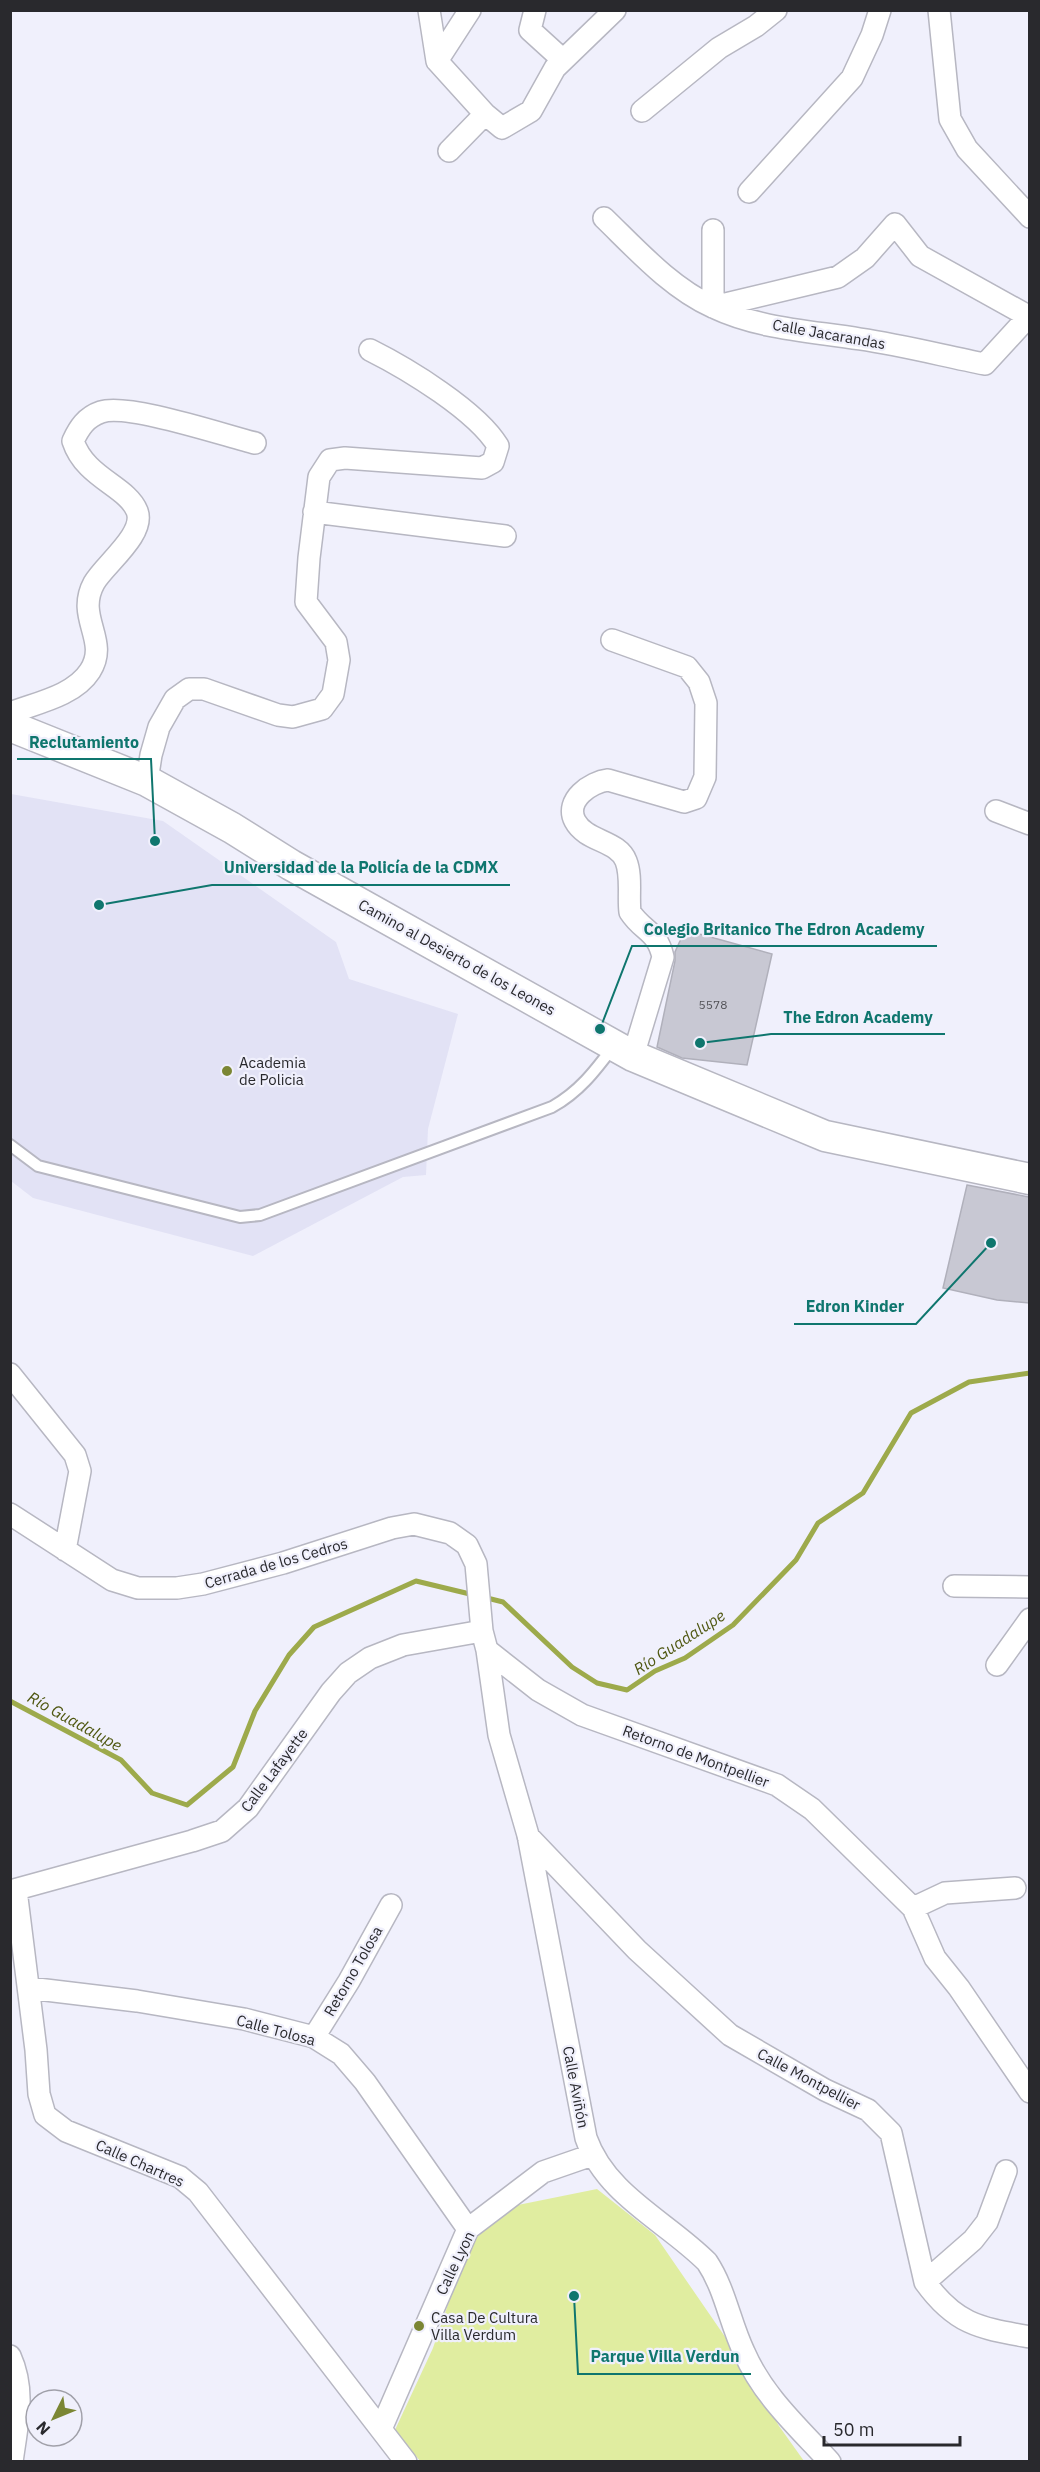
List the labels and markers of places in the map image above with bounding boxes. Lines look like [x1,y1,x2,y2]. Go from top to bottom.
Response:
callout: Reclutamiento [17,725,151,759]
callout: Universidad de la Policía de la CDMX [212,851,510,885]
callout: Colegio Britanico The Edron Academy [632,912,937,946]
callout: The Edron Academy [771,1000,945,1034]
place label: Academia de Policia [239,1053,306,1089]
marker: Academia de Policia [220,1064,234,1078]
callout: Edron Kinder [794,1290,916,1324]
place label: Casa De Cultura Villa Verdum [431,2308,538,2344]
marker: Casa De Cultura Villa Verdum [412,2319,426,2333]
callout: Parque Villa Verdun [578,2340,751,2374]

